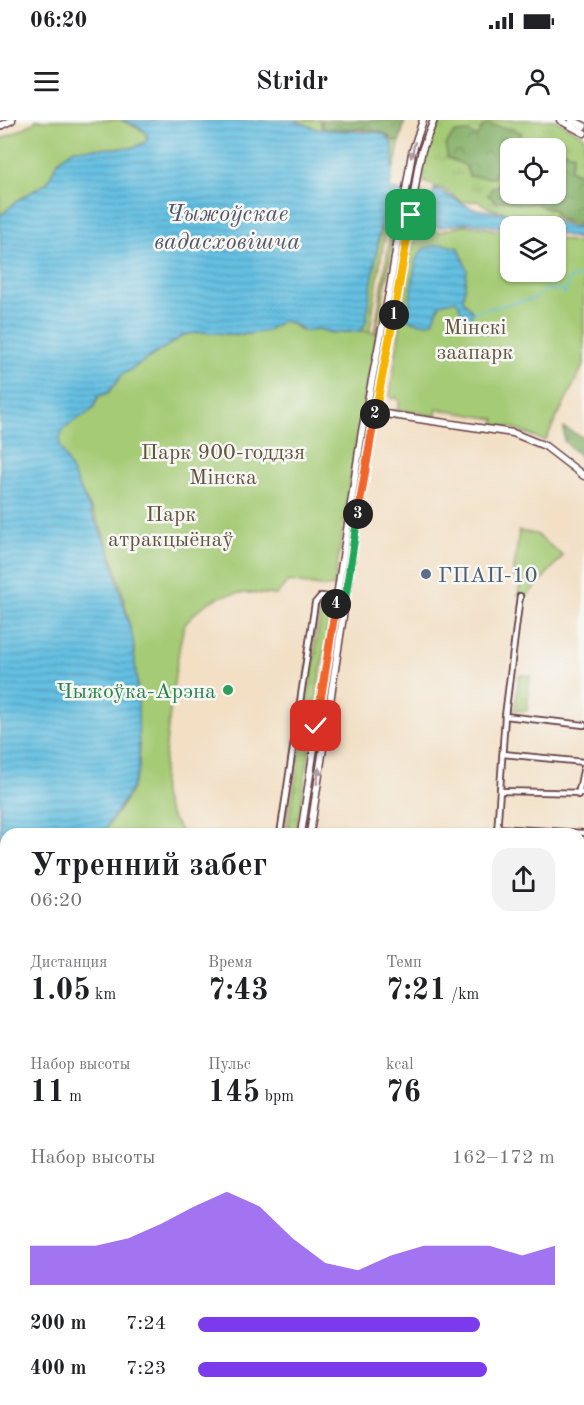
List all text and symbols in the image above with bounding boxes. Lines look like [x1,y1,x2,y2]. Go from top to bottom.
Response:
text: 06:20 [30,10,87,32]
icon: menu [30,65,63,98]
icon: person [521,65,554,98]
text: Stridr [256,68,328,95]
map controls [500,138,566,282]
button: locate [500,138,566,204]
one-way arrow [407,141,417,159]
pin [385,189,436,240]
icon: arrive [394,198,427,231]
water label: Чыжоўскае вадасховішча [154,203,300,255]
button: layers [500,216,566,282]
pin: 1 [379,300,409,330]
text: 1 [389,307,399,323]
park label: Мінскі заапарк [437,317,513,364]
pin: 2 [360,399,390,429]
text: 2 [370,406,380,422]
park label: Парк 900-годдзя Мінска [141,442,305,489]
pin: 3 [343,499,373,529]
park label: Парк атракцыёнаў [108,504,234,551]
text: 3 [353,506,363,522]
place label: ГПАП-10 [438,565,537,587]
marker: ГПАП-10 [419,567,433,581]
pin: 4 [321,589,351,619]
text: 4 [331,596,341,612]
place label: Чыжоўка-Арэна [56,681,216,703]
marker: Чыжоўка-Арэна [221,683,235,697]
pin [290,700,341,751]
icon: check [299,709,332,742]
one-way arrow [313,767,322,786]
button: share [492,848,555,911]
text: Утренний забег [30,850,267,883]
text: 06:20 [30,891,82,911]
text: Дистанция [30,955,107,971]
text: Время [208,955,252,971]
text: Темп [386,955,422,971]
text: 1.05 [30,976,91,1006]
text: 7:43 [208,976,269,1006]
text: 7:21 [386,976,447,1006]
text: km [91,987,116,1003]
text: /km [447,987,479,1003]
text: Набор высоты [30,1057,130,1073]
text: Пульс [208,1057,251,1073]
text: kcal [386,1057,414,1073]
text: 11 [30,1078,65,1108]
text: 145 [208,1078,260,1108]
text: 76 [386,1078,421,1108]
text: m [65,1089,82,1105]
text: bpm [260,1089,294,1105]
text: Набор высоты [30,1148,156,1168]
text: 162–172 m [452,1148,555,1168]
text: 200 m [30,1314,86,1334]
text: 7:24 [126,1314,166,1334]
text: 400 m [30,1359,86,1379]
text: 7:23 [126,1359,166,1379]

